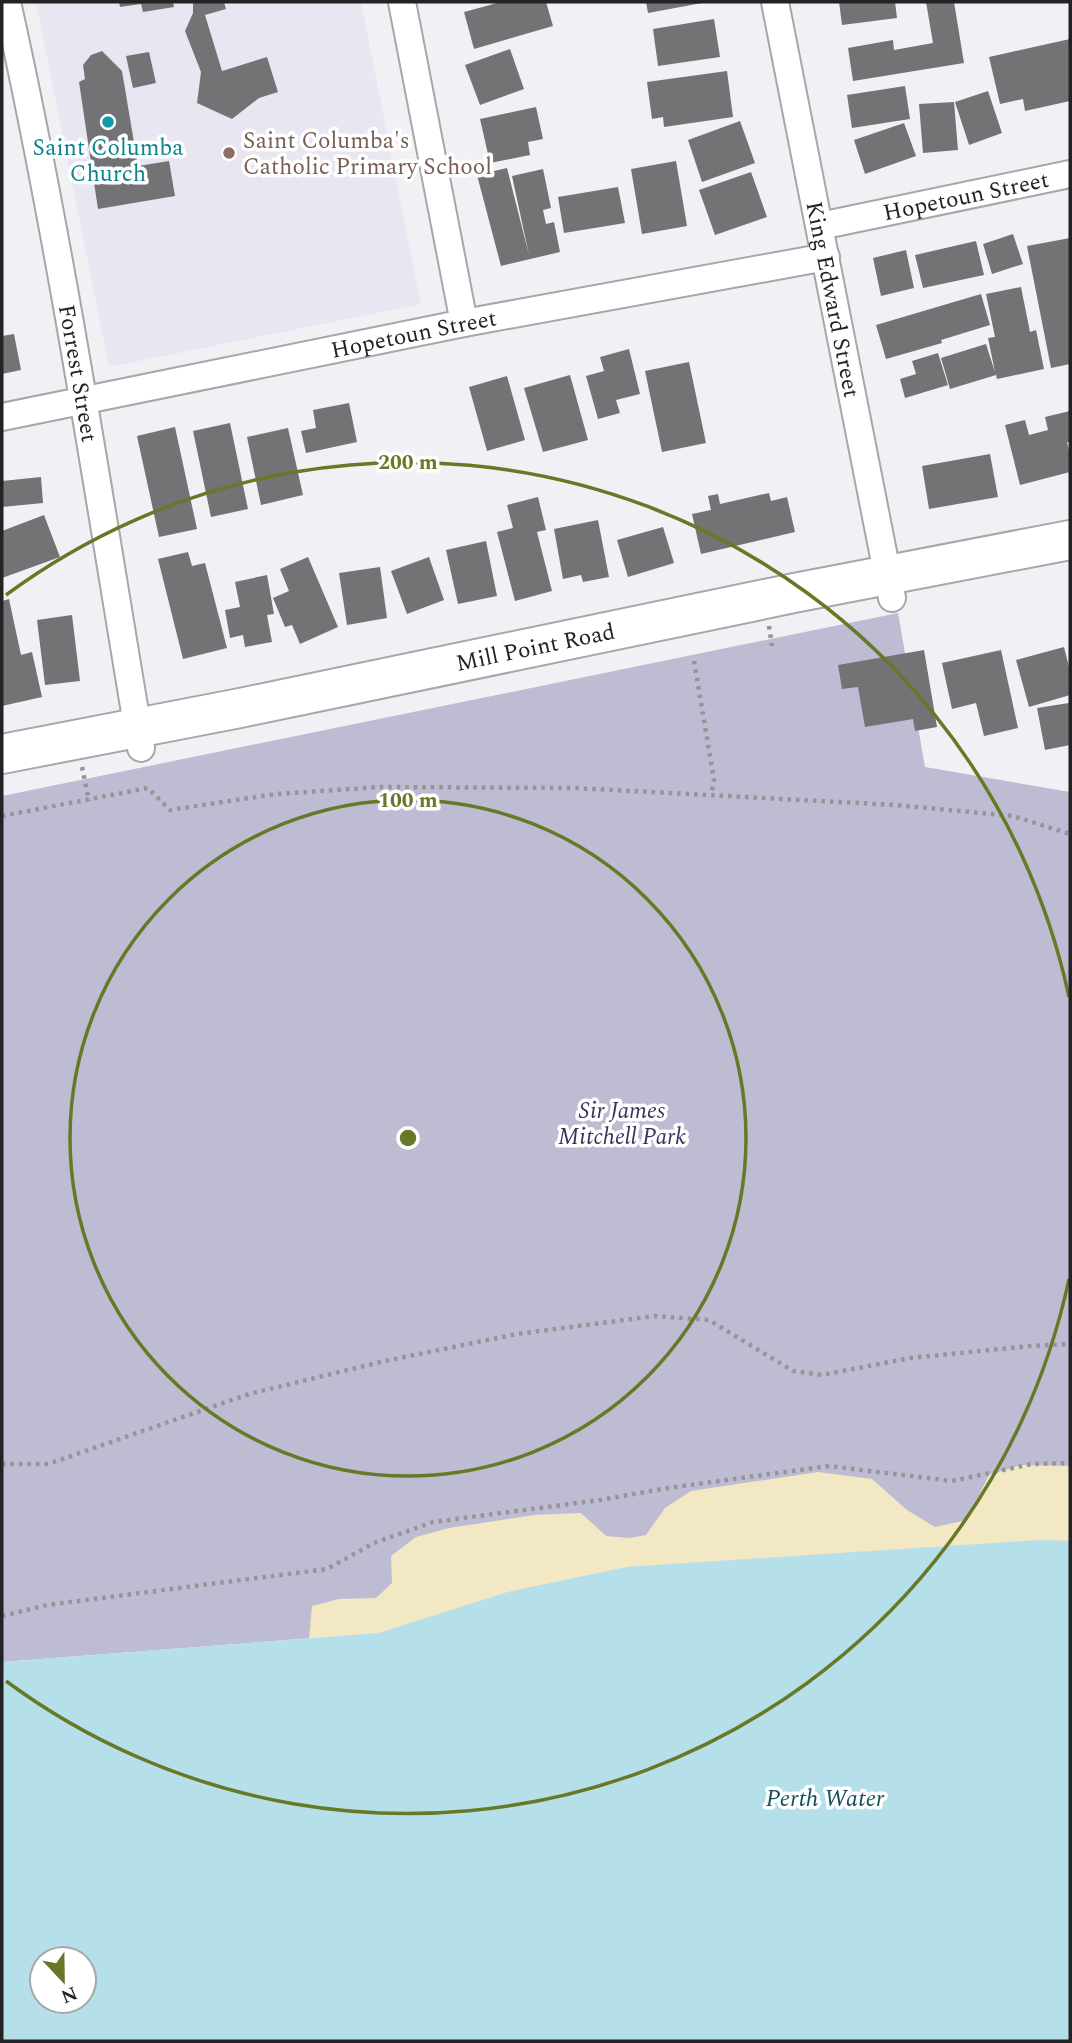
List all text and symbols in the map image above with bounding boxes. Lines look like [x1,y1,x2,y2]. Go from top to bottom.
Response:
marker: Saint Columba Church [100,114,116,130]
place label: Saint Columba's Catholic Primary School [243,124,492,185]
place label: Saint Columba Church [33,131,183,192]
marker: Saint Columba's Catholic Primary School [221,145,237,161]
street label: Hopetoun Street [880,163,1052,231]
street label: King Edward Street [795,198,868,401]
street label: Hopetoun Street [328,301,500,369]
street label: Forrest Street [48,302,106,445]
text: 200 m [378,447,438,479]
street label: Mill Point Road [453,615,618,682]
text: 100 m [378,785,438,817]
park label: Sir James Mitchell Park [558,1094,686,1155]
centre of rings [396,1126,420,1150]
water label: Perth Water [766,1781,885,1817]
north arrow [28,1945,98,2015]
text: N [56,1978,81,2011]

